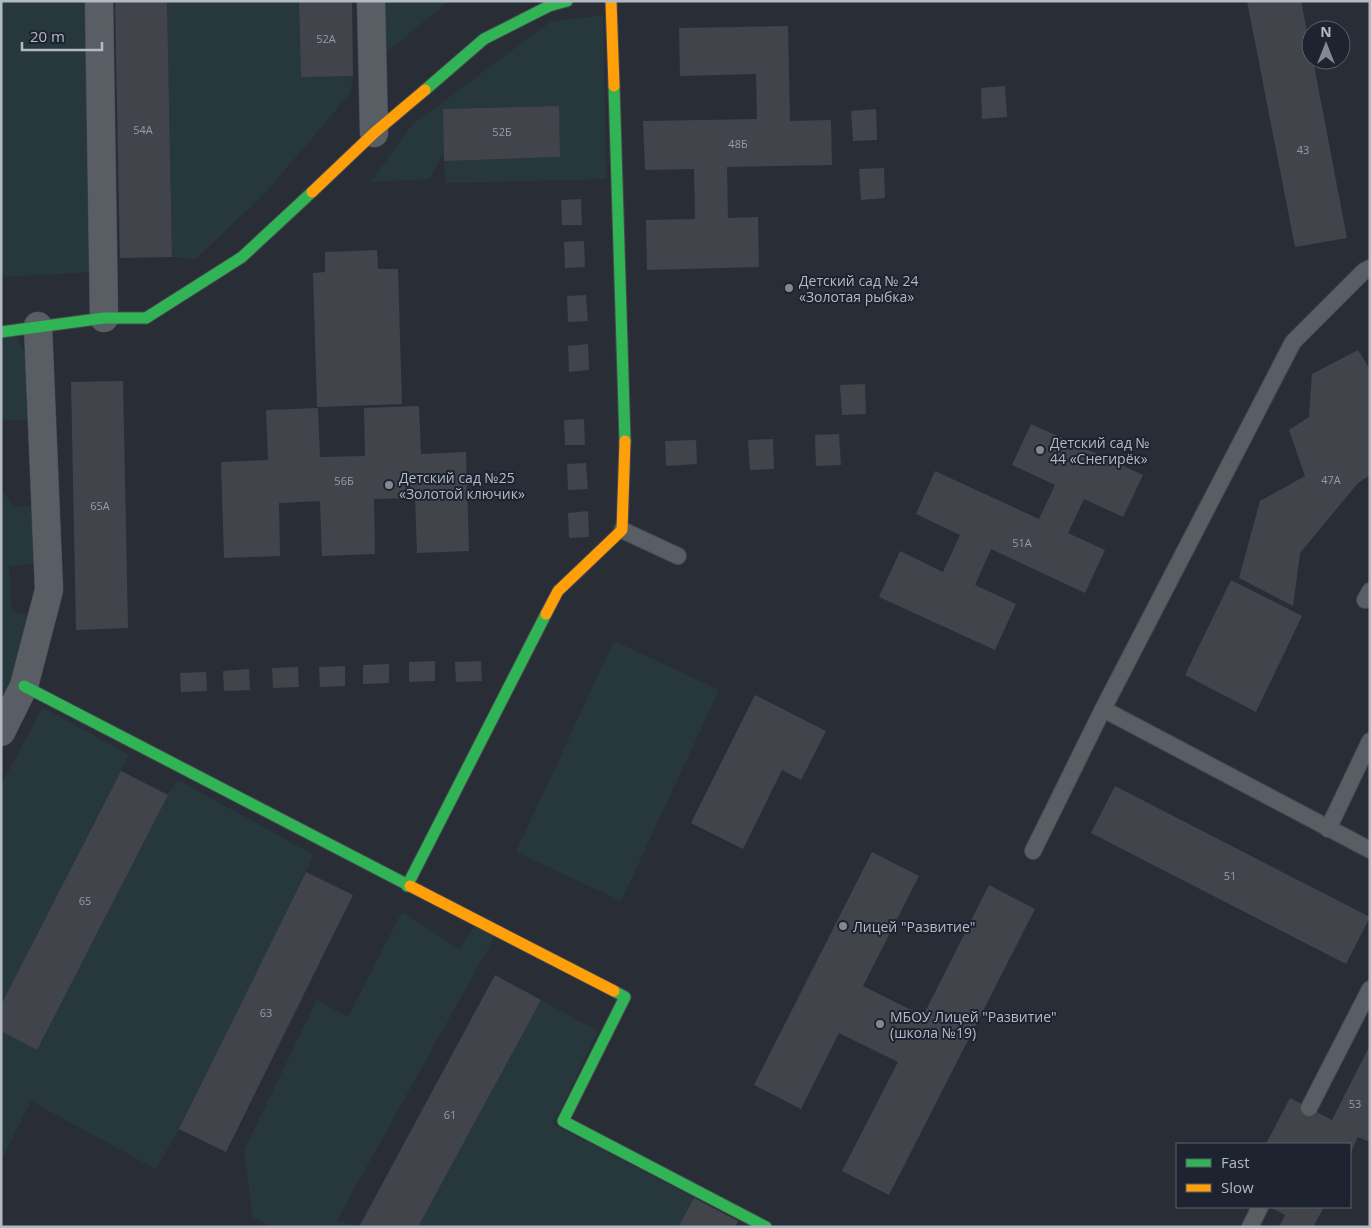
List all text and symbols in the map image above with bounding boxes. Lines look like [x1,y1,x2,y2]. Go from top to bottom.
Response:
scale bar [22,20,102,52]
north arrow [1301,20,1351,70]
text: N [1320,22,1332,41]
text: 20 m [30,26,65,46]
house number: 52А [316,31,336,46]
house number: 54А [133,122,153,137]
house number: 52Б [492,124,512,139]
house number: 48Б [728,136,748,151]
house number: 43 [1297,142,1309,157]
place label: Детский сад № 24 «Золотая рыбка» [799,271,918,306]
marker: Детский сад № 24 «Золотая рыбка» [783,282,795,294]
place label: Детский сад № 44 «Снегирёк» [1050,433,1150,468]
marker: Детский сад № 44 «Снегирёк» [1034,444,1046,456]
place label: Детский сад №25 «Золотой ключик» [399,468,525,503]
house number: 47А [1321,472,1341,487]
house number: 56Б [334,473,354,488]
marker: Детский сад №25 «Золотой ключик» [383,479,395,491]
house number: 65А [90,498,110,513]
house number: 51А [1012,535,1032,550]
house number: 51 [1224,868,1236,883]
house number: 65 [79,893,91,908]
place label: Лицей "Развитие" [853,917,975,936]
marker: Лицей "Развитие" [837,920,849,932]
house number: 63 [260,1005,272,1020]
place label: МБОУ Лицей "Развитие" (школа №19) [890,1007,1057,1042]
marker: МБОУ Лицей "Развитие" (школа №19) [874,1018,886,1030]
house number: 53 [1349,1096,1361,1111]
house number: 61 [444,1107,456,1122]
legend [1176,1143,1351,1208]
text: Fast [1221,1152,1250,1172]
text: Slow [1221,1177,1254,1197]

